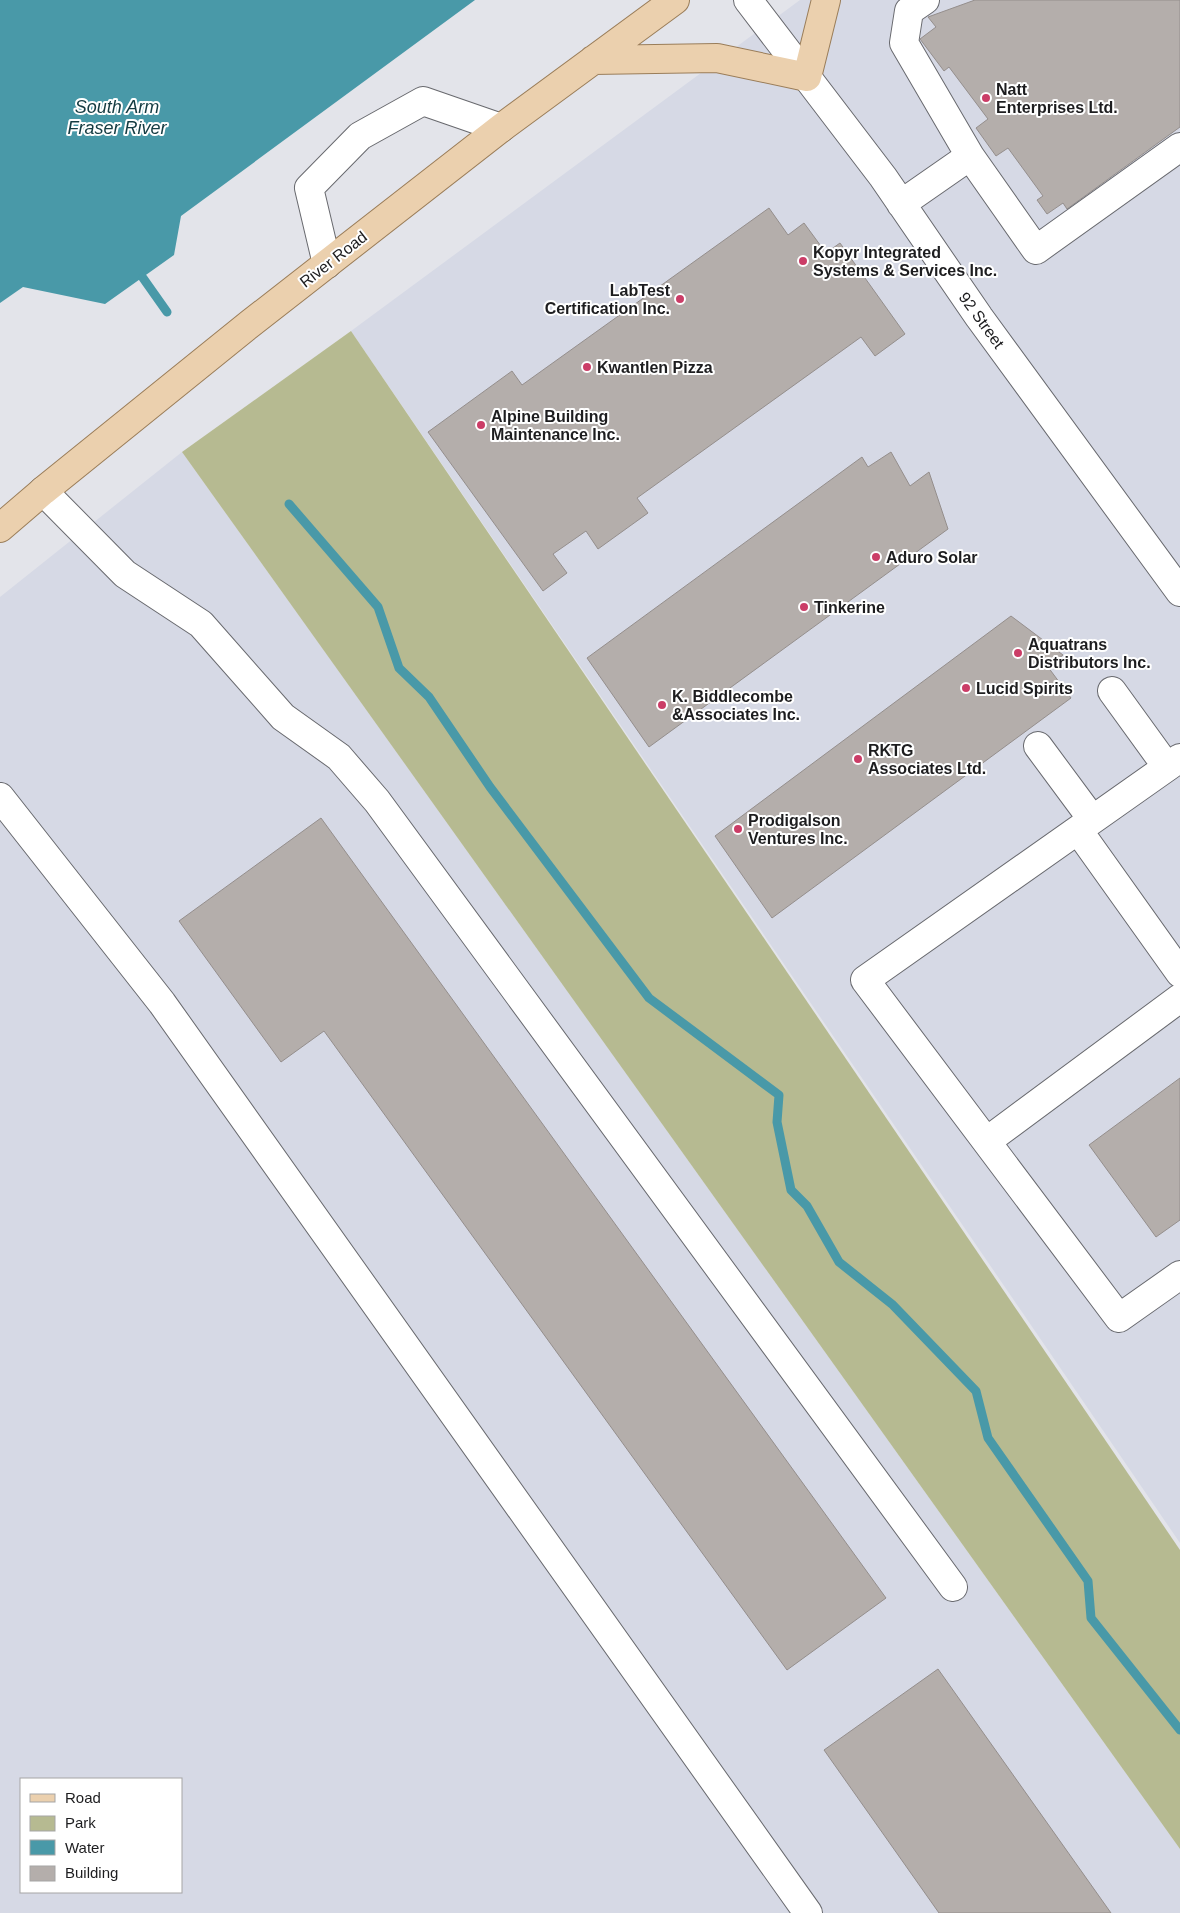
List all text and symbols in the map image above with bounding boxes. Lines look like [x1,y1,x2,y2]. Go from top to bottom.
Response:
place label: Natt Enterprises Ltd. [996,81,1118,116]
marker: Natt Enterprises Ltd. [980,92,992,104]
water label: South Arm Fraser River [67,97,168,138]
street label: River Road [297,228,370,291]
place label: Kopyr Integrated Systems & Services Inc. [813,244,997,279]
marker: Kopyr Integrated Systems & Services Inc. [797,255,809,267]
place label: LabTest Certification Inc. [545,282,671,317]
street label: 92 Street [956,289,1008,352]
marker: LabTest Certification Inc. [674,293,686,305]
place label: Kwantlen Pizza [597,359,713,376]
marker: Kwantlen Pizza [581,361,593,373]
place label: Alpine Building Maintenance Inc. [491,408,620,443]
marker: Alpine Building Maintenance Inc. [475,419,487,431]
place label: Aduro Solar [886,549,978,566]
marker: Aduro Solar [870,551,882,563]
place label: Tinkerine [814,599,885,616]
marker: Tinkerine [798,601,810,613]
place label: Aquatrans Distributors Inc. [1028,636,1151,671]
marker: Aquatrans Distributors Inc. [1012,647,1024,659]
place label: Lucid Spirits [976,680,1073,697]
marker: Lucid Spirits [960,682,972,694]
place label: K. Biddlecombe &Associates Inc. [672,688,800,723]
marker: K. Biddlecombe &Associates Inc. [656,699,668,711]
place label: RKTG Associates Ltd. [868,742,986,777]
marker: RKTG Associates Ltd. [852,753,864,765]
place label: Prodigalson Ventures Inc. [748,812,848,847]
marker: Prodigalson Ventures Inc. [732,823,744,835]
legend [20,1778,182,1893]
text: Road [65,1789,101,1806]
text: Park [65,1814,96,1831]
text: Water [65,1839,104,1856]
text: Building [65,1864,118,1881]

